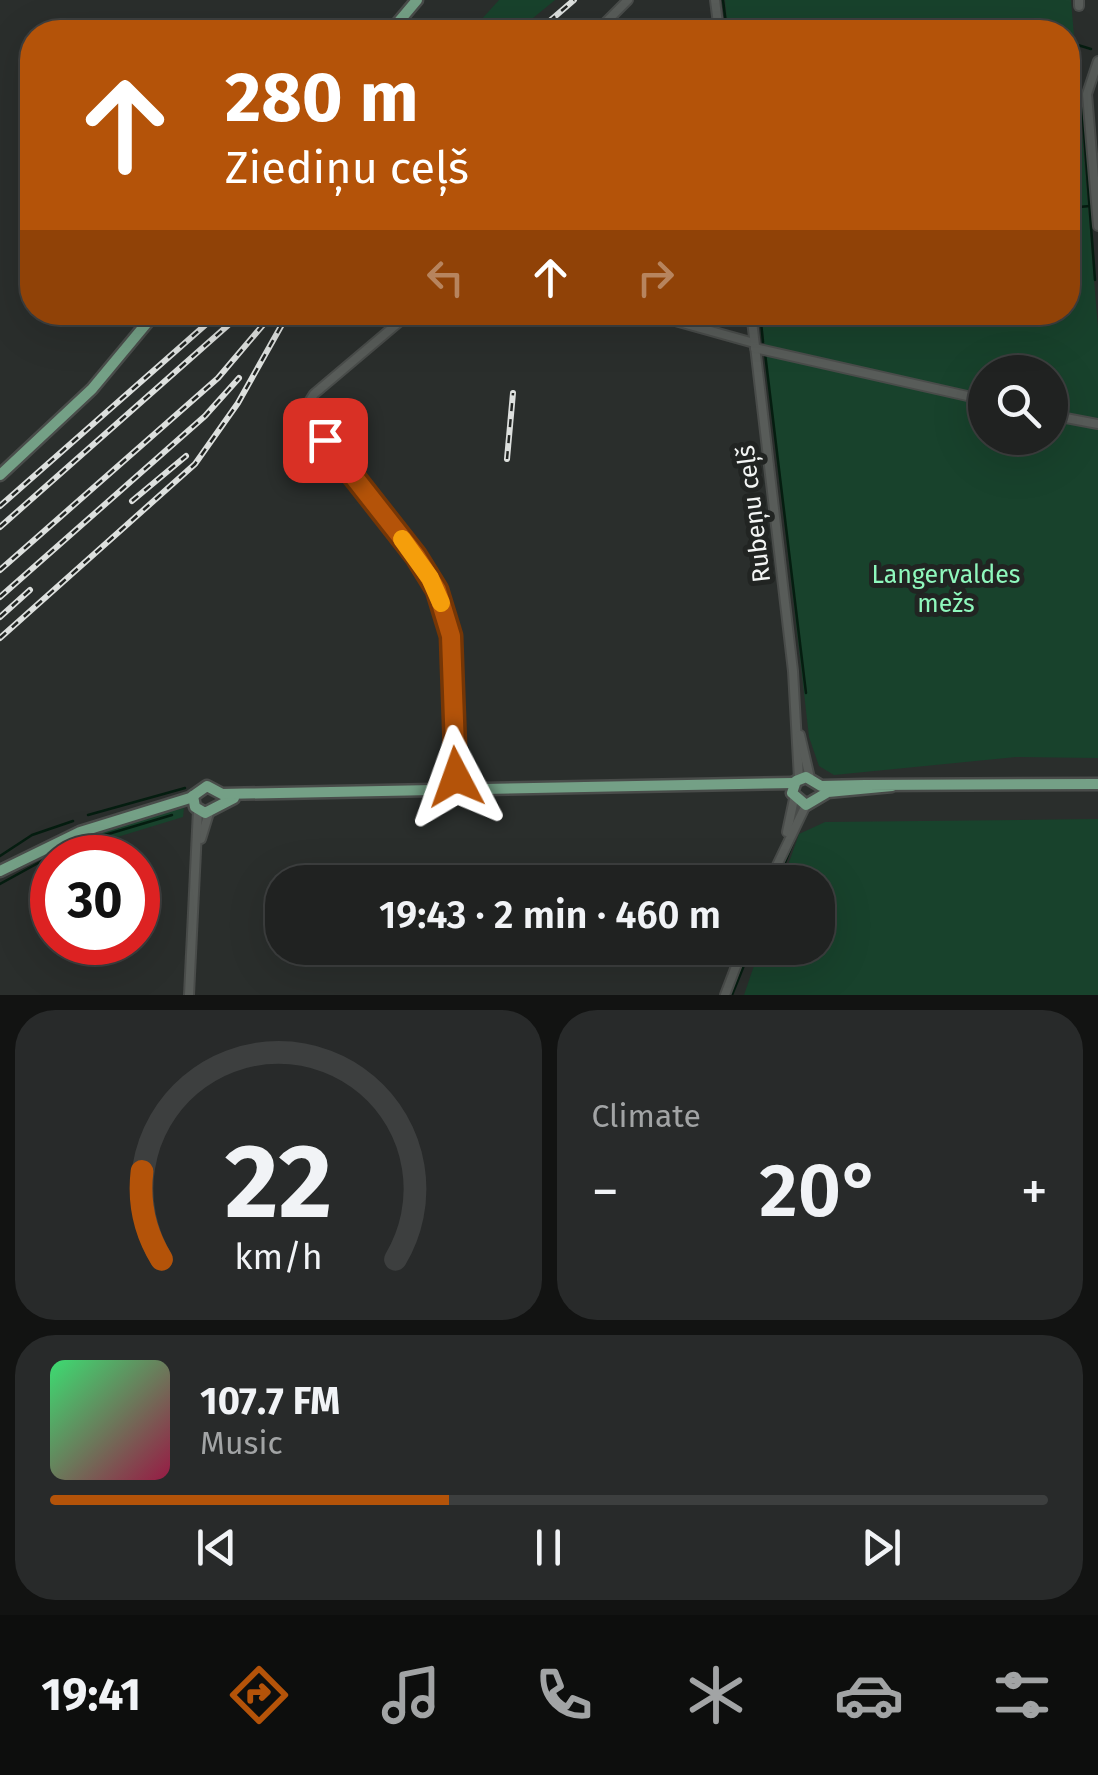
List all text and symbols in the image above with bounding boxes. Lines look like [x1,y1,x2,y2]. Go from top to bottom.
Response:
text: 280 m [225,56,419,140]
icon: ahead [60,60,190,190]
text: Ziediņu ceļš [225,141,469,195]
icon: left [418,250,473,305]
icon: ahead [523,250,578,305]
icon: right [628,250,683,305]
map controls [968,355,1068,455]
button: search [968,355,1068,455]
pin [283,398,368,483]
icon: arrive [298,413,353,468]
street label: Rubeņu ceļš [731,444,778,584]
park label: Langervaldes mežs [871,560,1021,619]
position arrow [404,725,508,829]
speed limit sign: 30 [30,835,160,965]
text: 19:43 · 2 min · 460 m [379,892,721,938]
text: Climate [592,1097,701,1135]
text: 22 [224,1120,332,1245]
text: 20° [759,1146,880,1236]
text: − [592,1159,619,1225]
text: + [1021,1159,1048,1225]
text: km/h [234,1236,322,1278]
text: 107.7 FM [200,1378,340,1424]
text: Music [200,1424,283,1462]
icon: previous [189,1520,244,1575]
icon: pause [521,1520,576,1575]
icon: next [854,1520,909,1575]
icon: directions [224,1660,294,1730]
icon: music [376,1660,446,1730]
icon: phone [529,1660,599,1730]
icon: climate [681,1660,751,1730]
icon: car [834,1660,904,1730]
icon: filters [987,1660,1057,1730]
text: 19:41 [41,1668,141,1722]

